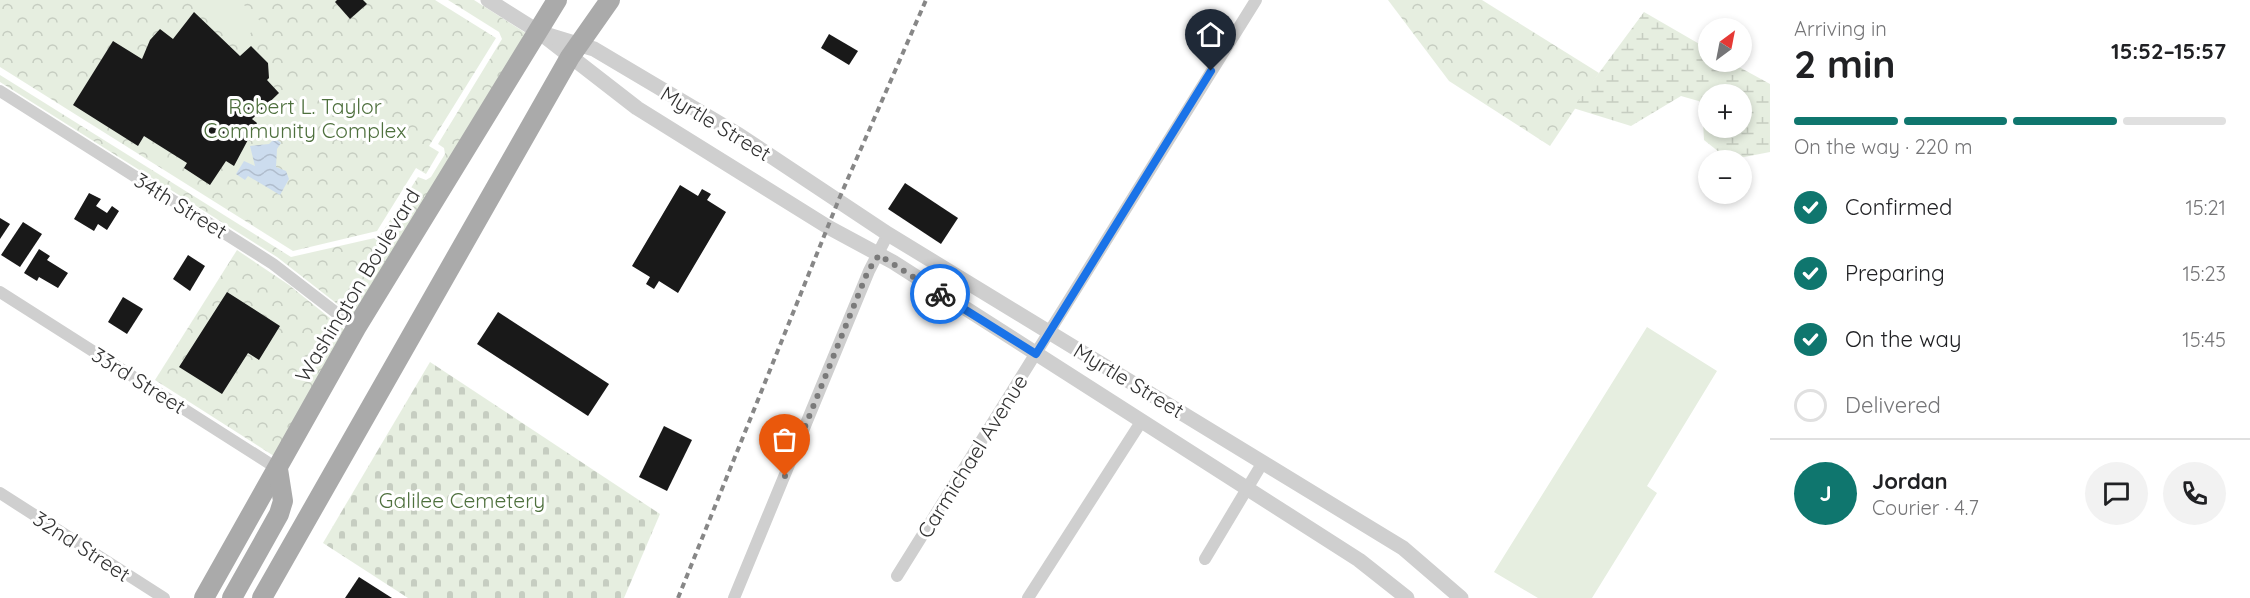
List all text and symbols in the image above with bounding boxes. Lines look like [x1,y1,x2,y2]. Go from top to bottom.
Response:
pin [1185,9,1236,71]
text: Arriving in [1794,16,1887,41]
icon: home [1194,18,1227,51]
north arrow [1698,18,1752,72]
map controls [1698,18,1752,204]
text: 15:52–15:57 [2111,37,2226,65]
text: 2 min [1794,39,1896,88]
street label: Myrtle Street [656,80,776,166]
button: + [1698,84,1752,138]
park label: Robert L. Taylor Community Complex [204,93,406,143]
text: On the way · 220 m [1794,134,1972,159]
button: − [1698,150,1752,204]
street label: 34th Street [130,166,232,244]
street label: Washington Boulevard [289,184,425,386]
icon: check [1794,191,1827,224]
text: Confirmed [1845,193,1952,221]
text: 15:21 [2185,195,2226,220]
icon: check [1794,257,1827,290]
text: Preparing [1845,259,1945,287]
text: 15:23 [2182,261,2226,286]
courier [910,264,970,324]
icon: bike [924,278,957,311]
icon: check [1794,323,1827,356]
text: On the way [1845,325,1961,353]
text: 15:45 [2182,327,2226,352]
street label: Myrtle Street [1069,337,1189,423]
street label: 33rd Street [87,341,191,419]
street label: Carmichael Avenue [911,369,1033,543]
text: Delivered [1845,391,1941,419]
pin [759,414,810,476]
icon: bag [768,423,801,456]
button: chat [2085,462,2148,525]
button: phone [2163,462,2226,525]
text: Jordan [1872,467,1948,495]
text: J [1819,479,1832,507]
park label: Galilee Cemetery [379,487,545,513]
text: Courier · 4.7 [1872,495,1979,520]
street label: 32nd Street [29,505,135,587]

